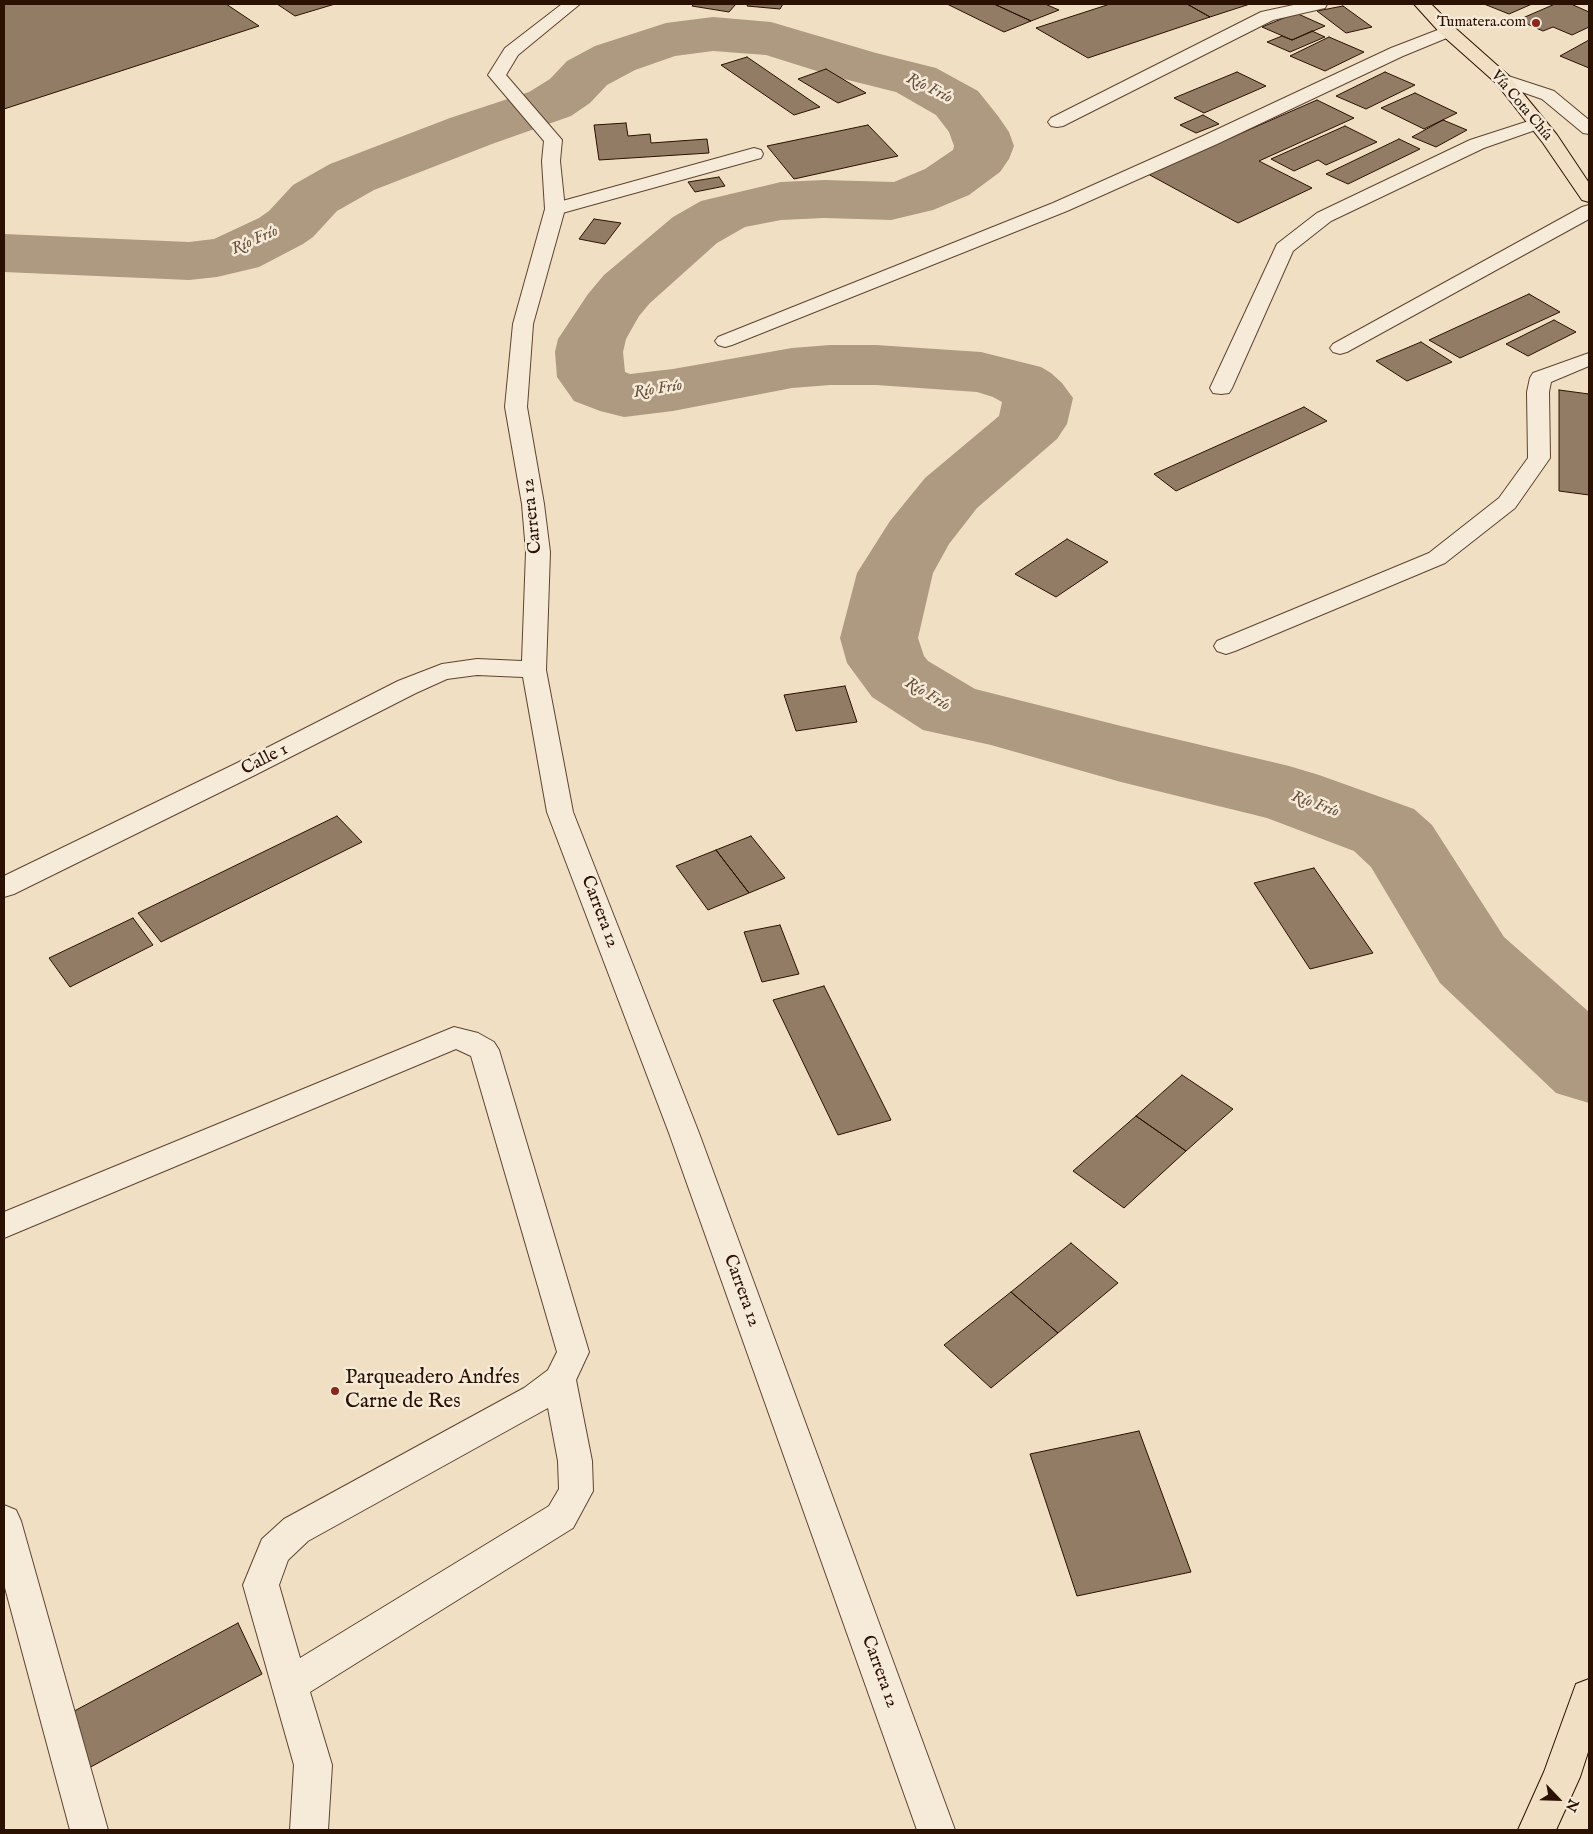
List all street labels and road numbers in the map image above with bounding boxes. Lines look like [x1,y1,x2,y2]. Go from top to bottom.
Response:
street label: Vía Cota Chía [1486,67,1556,145]
street label: Carrera 12 [518,477,548,555]
street label: Calle 1 [238,739,292,781]
street label: Carrera 12 [575,873,623,951]
street label: Carrera 12 [718,1252,764,1330]
street label: Carrera 12 [856,1633,902,1711]

